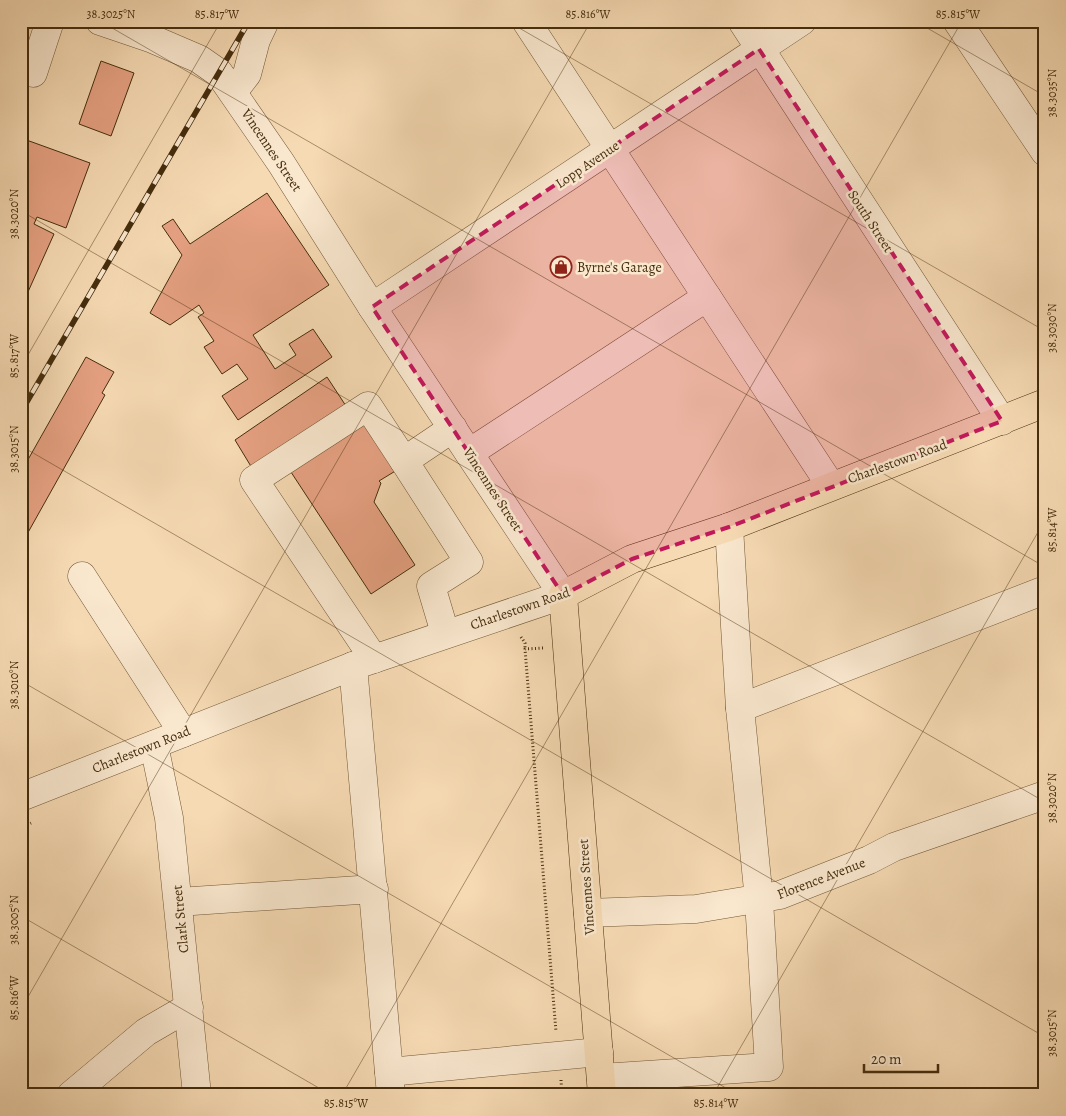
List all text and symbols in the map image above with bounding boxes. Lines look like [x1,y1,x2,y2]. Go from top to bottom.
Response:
text: 38.3025°N [87,6,136,22]
text: 85.817°W [195,6,240,22]
text: 85.816°W [566,6,611,22]
text: 85.815°W [936,6,981,22]
text: 38.3035°N [1044,68,1060,117]
street label: Vincennes Street [236,104,307,196]
street label: Lopp Avenue [552,136,623,193]
street label: South Street [843,186,898,257]
text: 38.3020°N [6,189,22,239]
shop icon: Byrne's Garage [549,255,573,279]
place label: Byrne's Garage [577,258,662,277]
text: 38.3030°N [1044,303,1060,353]
text: 85.817°W [6,333,22,378]
text: 38.3015°N [6,425,22,473]
street label: Charlestown Road [845,435,950,488]
street label: Vincennes Street [458,443,527,535]
text: 85.814°W [1044,507,1060,552]
street label: Charlestown Road [468,582,573,634]
text: 38.3010°N [6,660,22,709]
street label: Charlestown Road [89,721,194,778]
text: 38.3020°N [1044,773,1060,823]
street label: Vincennes Street [574,838,599,937]
street label: Florence Avenue [774,853,868,904]
street label: Clark Street [167,884,194,954]
text: 38.3005°N [6,895,22,945]
text: 85.816°W [6,975,22,1020]
text: 38.3015°N [1044,1009,1060,1057]
scale bar [864,1041,937,1073]
text: 20 m [871,1049,902,1069]
text: 85.815°W [324,1095,369,1111]
text: 85.814°W [694,1095,739,1111]

